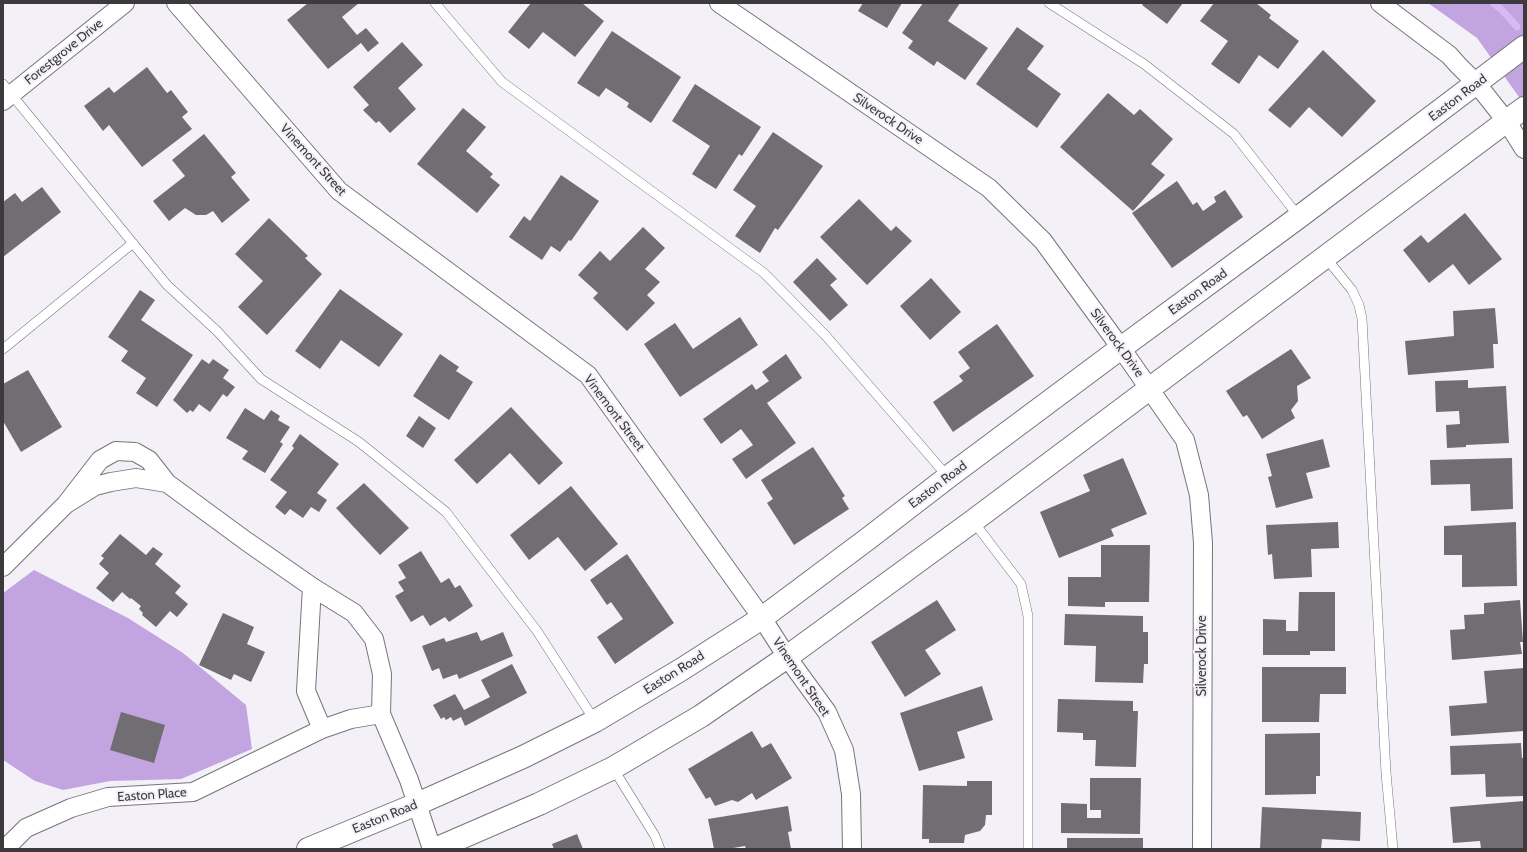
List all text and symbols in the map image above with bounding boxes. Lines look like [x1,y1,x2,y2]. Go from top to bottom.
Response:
street label: Forestgrove Drive [22,16,106,88]
street label: Easton Road [1426,71,1490,125]
street label: Silverock Drive [850,90,926,148]
street label: Vinemont Street [277,121,349,199]
street label: Easton Road [1166,266,1230,318]
street label: Silverock Drive [1087,306,1147,380]
street label: Vinemont Street [580,372,648,454]
street label: Easton Road [906,458,970,512]
street label: Silverock Drive [1194,615,1210,697]
street label: Vinemont Street [769,635,833,719]
street label: Easton Road [641,648,707,698]
street label: Easton Place [117,785,187,805]
street label: Easton Road [350,797,420,837]

